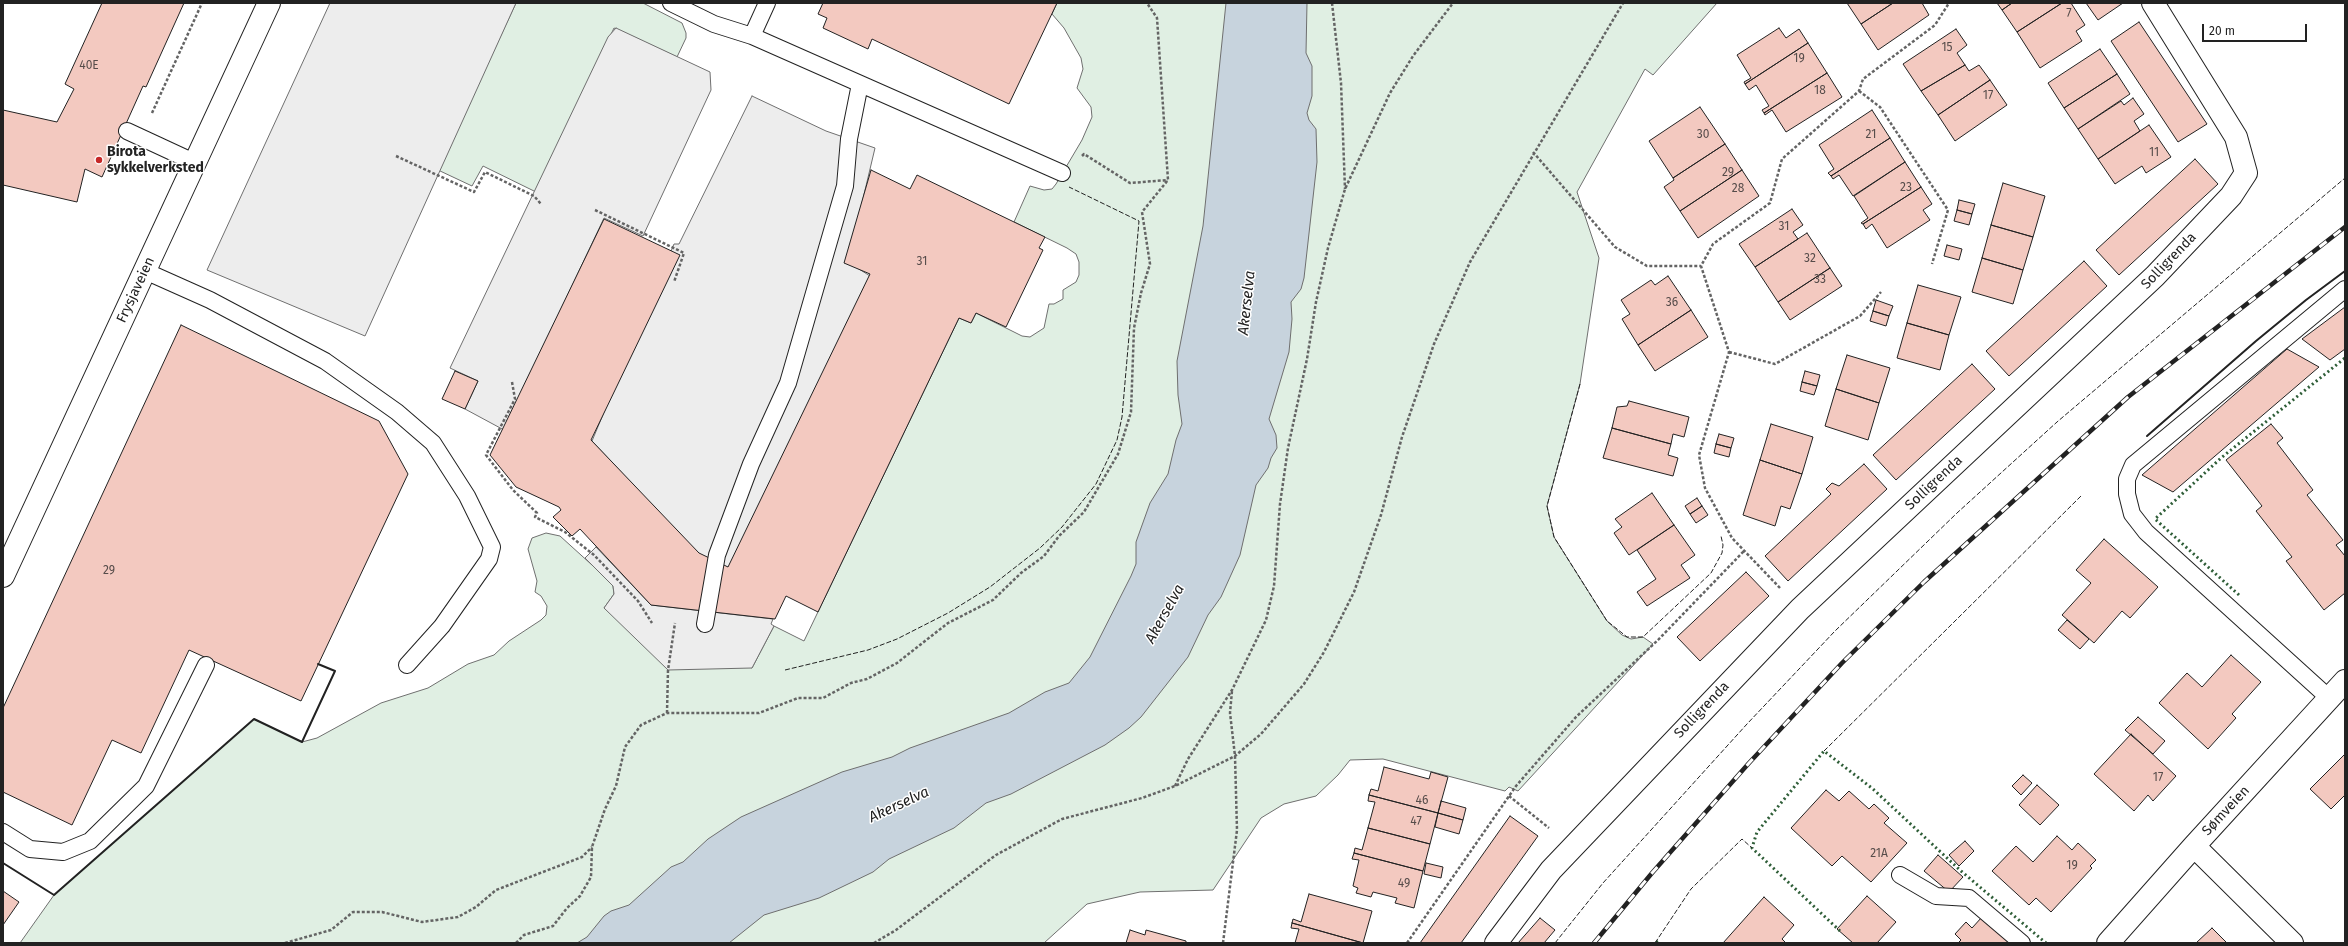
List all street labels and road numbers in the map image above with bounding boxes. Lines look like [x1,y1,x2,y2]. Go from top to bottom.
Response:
street label: Solligrenda [2138,229,2200,293]
street label: Frysjaveien [113,254,159,326]
street label: Solligrenda [1902,452,1966,514]
street label: Solligrenda [1671,678,1733,742]
street label: Sømveien [2199,783,2253,839]

